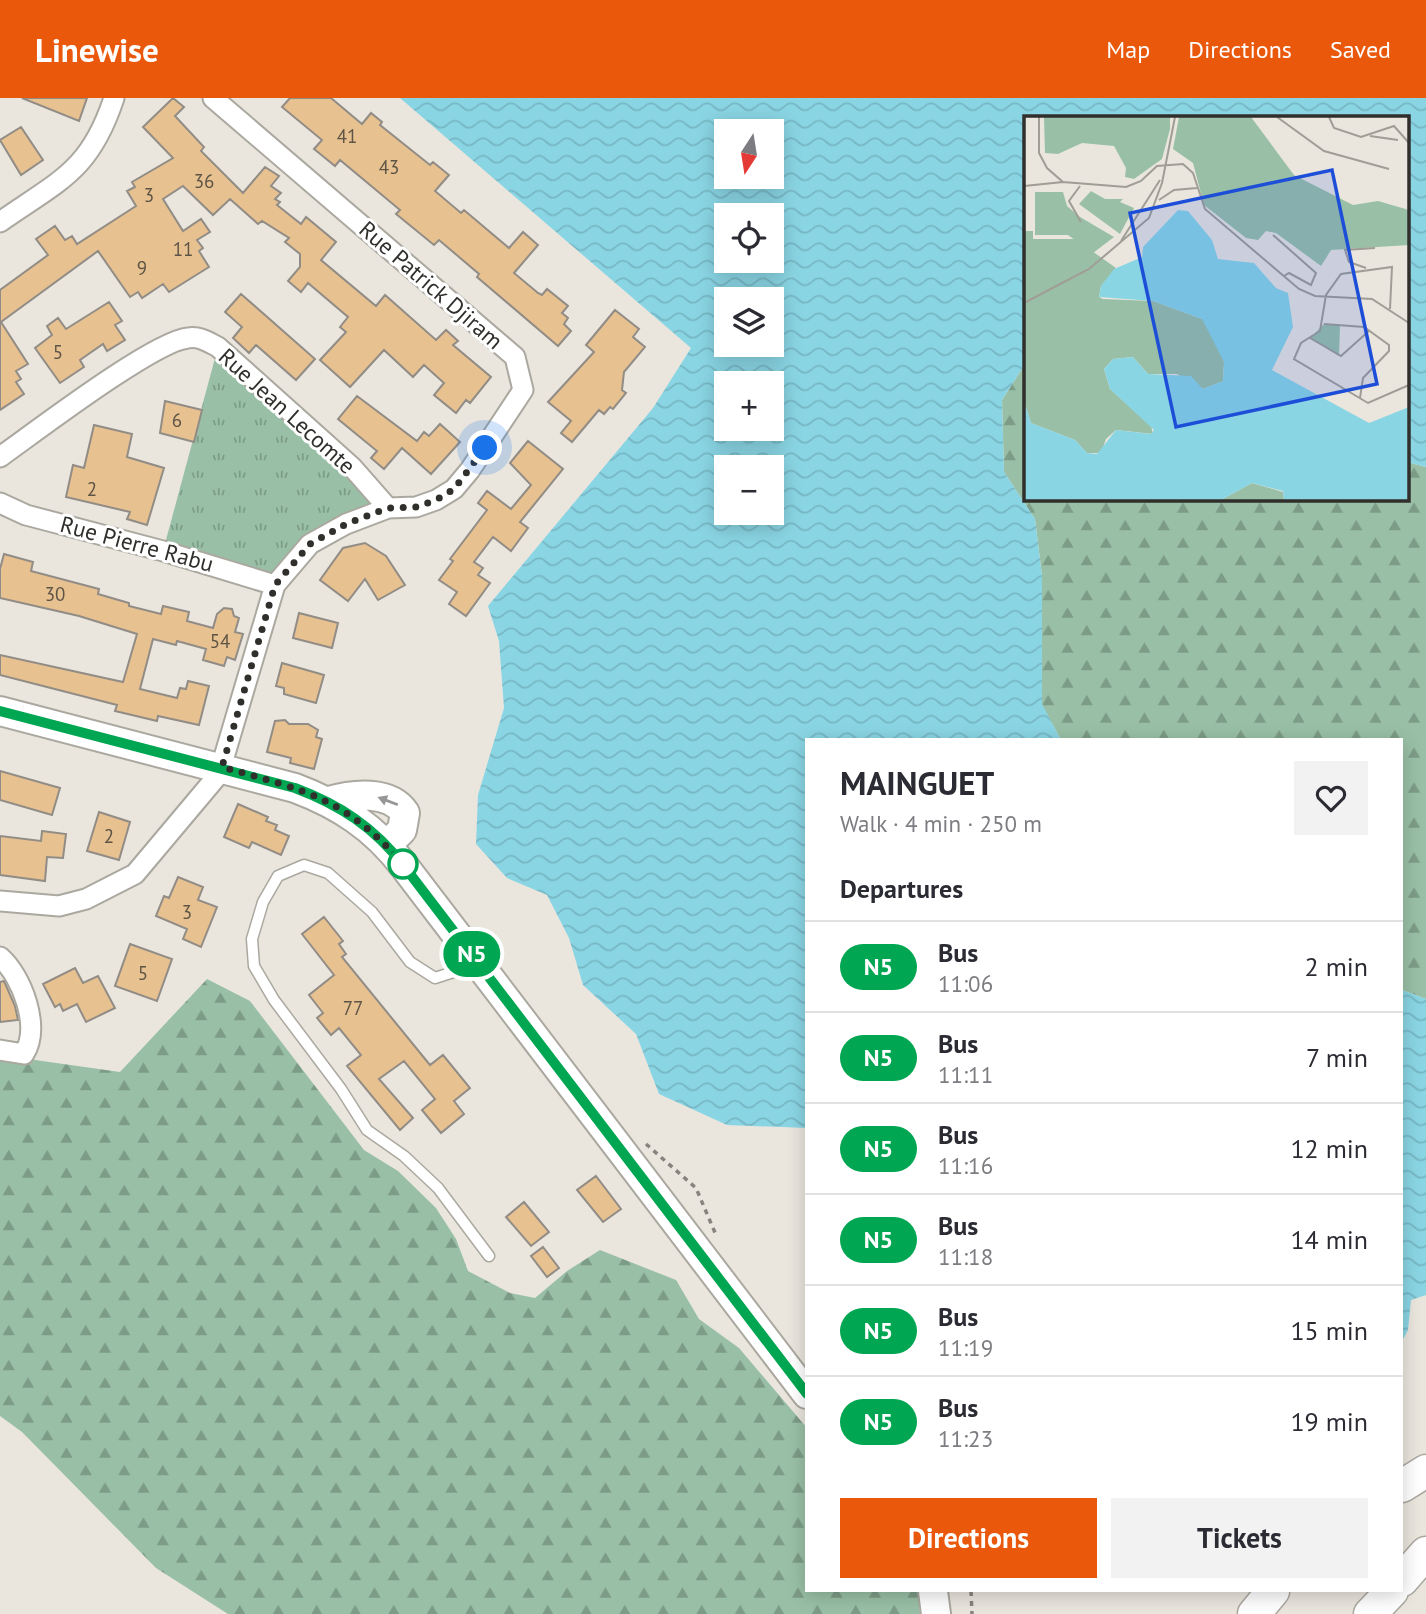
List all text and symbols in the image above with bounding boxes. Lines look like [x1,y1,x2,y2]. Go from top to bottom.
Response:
text: Linewise [35,28,159,71]
text: Map [1106,34,1150,65]
text: Directions [1188,34,1292,65]
text: Saved [1330,34,1391,65]
inset map [1024,116,1408,500]
north arrow [714,119,784,189]
map controls [714,119,784,525]
house number: 41 [337,124,357,148]
house number: 43 [379,155,399,179]
house number: 36 [194,169,214,193]
house number: 3 [144,183,154,207]
button: locate [714,203,784,273]
street label: Rue Patrick Djiram [354,214,509,355]
house number: 11 [173,237,193,261]
house number: 9 [137,256,147,280]
button: layers [714,287,784,357]
house number: 5 [53,340,63,364]
street label: Rue Jean Lecomte [213,342,362,480]
button: + [714,371,784,441]
house number: 6 [172,408,182,432]
your location [467,430,502,465]
button: − [714,455,784,525]
house number: 2 [87,477,97,501]
street label: Rue Pierre Rabu [57,509,217,578]
house number: 30 [45,582,65,606]
house number: 54 [210,629,230,653]
text: MAINGUET [840,761,994,804]
button: heart [1294,761,1368,835]
one-way arrow [378,796,399,807]
text: Walk · 4 min · 250 m [840,809,1042,838]
house number: 2 [104,824,114,848]
unlabelled marker [388,849,418,879]
text: Departures [840,872,963,905]
house number: 3 [182,900,192,924]
line badge: N5 [440,931,504,977]
text: Bus [938,936,978,969]
text: N5 [457,938,487,969]
text: 2 min [1305,950,1368,983]
text: N5 [864,951,893,982]
house number: 5 [138,961,148,985]
text: 11:06 [938,969,993,998]
house number: 77 [343,996,363,1020]
text: Bus [938,1027,978,1060]
text: 7 min [1306,1041,1368,1074]
text: N5 [864,1042,893,1073]
text: 11:11 [938,1060,993,1089]
text: Bus [938,1118,978,1151]
text: 12 min [1290,1132,1368,1165]
text: N5 [864,1133,893,1164]
text: 11:16 [938,1151,993,1180]
text: Bus [938,1209,978,1242]
text: 14 min [1290,1223,1368,1256]
text: N5 [864,1224,893,1255]
text: 11:18 [938,1242,993,1271]
text: Bus [938,1300,978,1333]
text: 15 min [1290,1314,1368,1347]
text: N5 [864,1315,893,1346]
text: 11:19 [938,1333,993,1362]
text: Bus [938,1391,978,1424]
text: 19 min [1290,1405,1368,1438]
text: N5 [864,1406,893,1437]
text: 11:23 [938,1424,993,1453]
button: Directions [840,1498,1097,1578]
button: Tickets [1111,1498,1368,1578]

